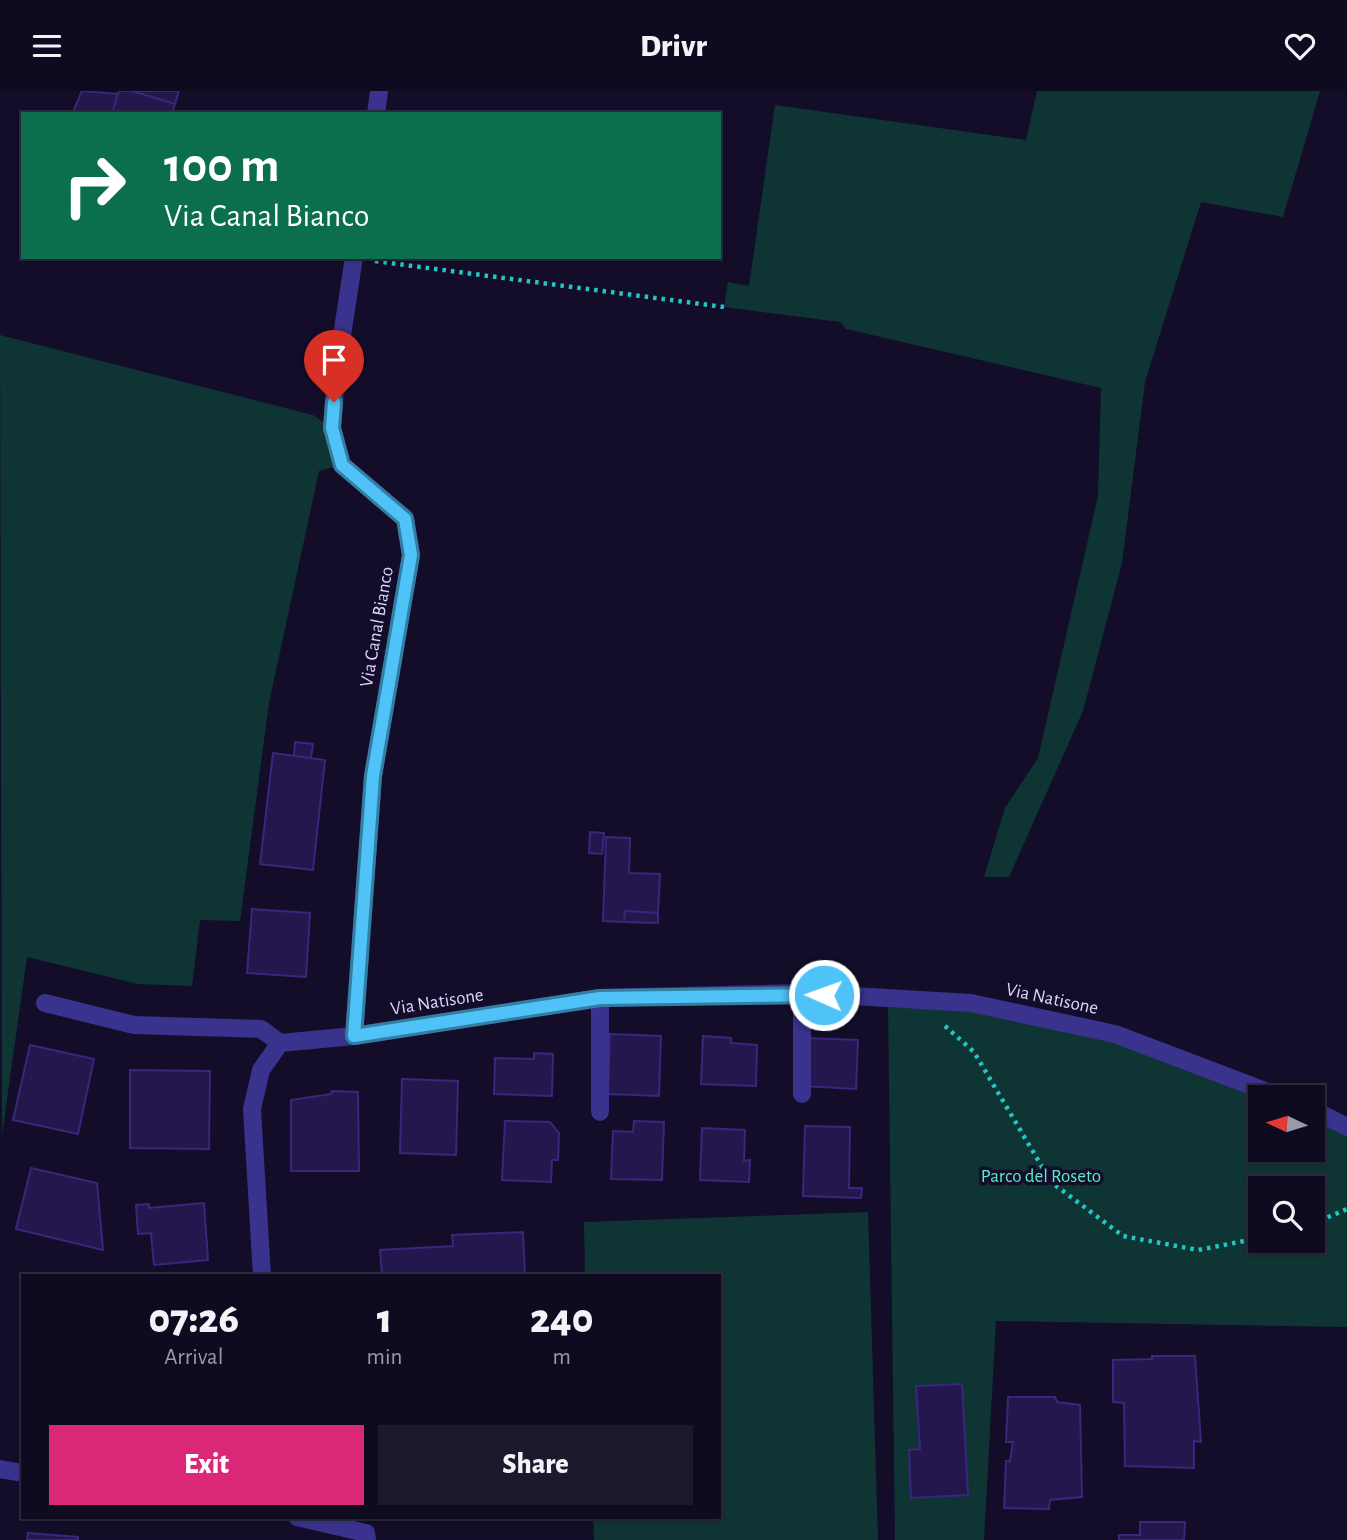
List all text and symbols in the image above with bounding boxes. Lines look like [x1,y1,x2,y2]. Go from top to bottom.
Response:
icon: menu [28,27,66,65]
icon: heart [1281,27,1319,65]
text: Drivr [640,30,707,62]
icon: right [49,140,140,231]
text: 100 m [164,142,280,191]
text: Via Canal Bianco [164,200,369,232]
pin [304,330,364,402]
icon: arrive [315,341,353,379]
street label: Via Canal Bianco [357,565,397,689]
position arrow [787,958,861,1032]
street label: Via Natisone [1004,980,1100,1018]
street label: Via Natisone [389,985,485,1019]
north arrow [1248,1085,1325,1162]
map controls [1248,1085,1325,1253]
park label: Parco del Roseto [981,1167,1101,1186]
button: search [1248,1176,1325,1253]
text: 07:26 [149,1298,239,1340]
text: 1 [377,1298,392,1340]
text: 240 [530,1298,593,1340]
text: Arrival [164,1346,223,1369]
text: min [367,1346,402,1369]
text: m [552,1346,571,1369]
button: Exit [49,1425,364,1505]
button: Share [378,1425,693,1505]

